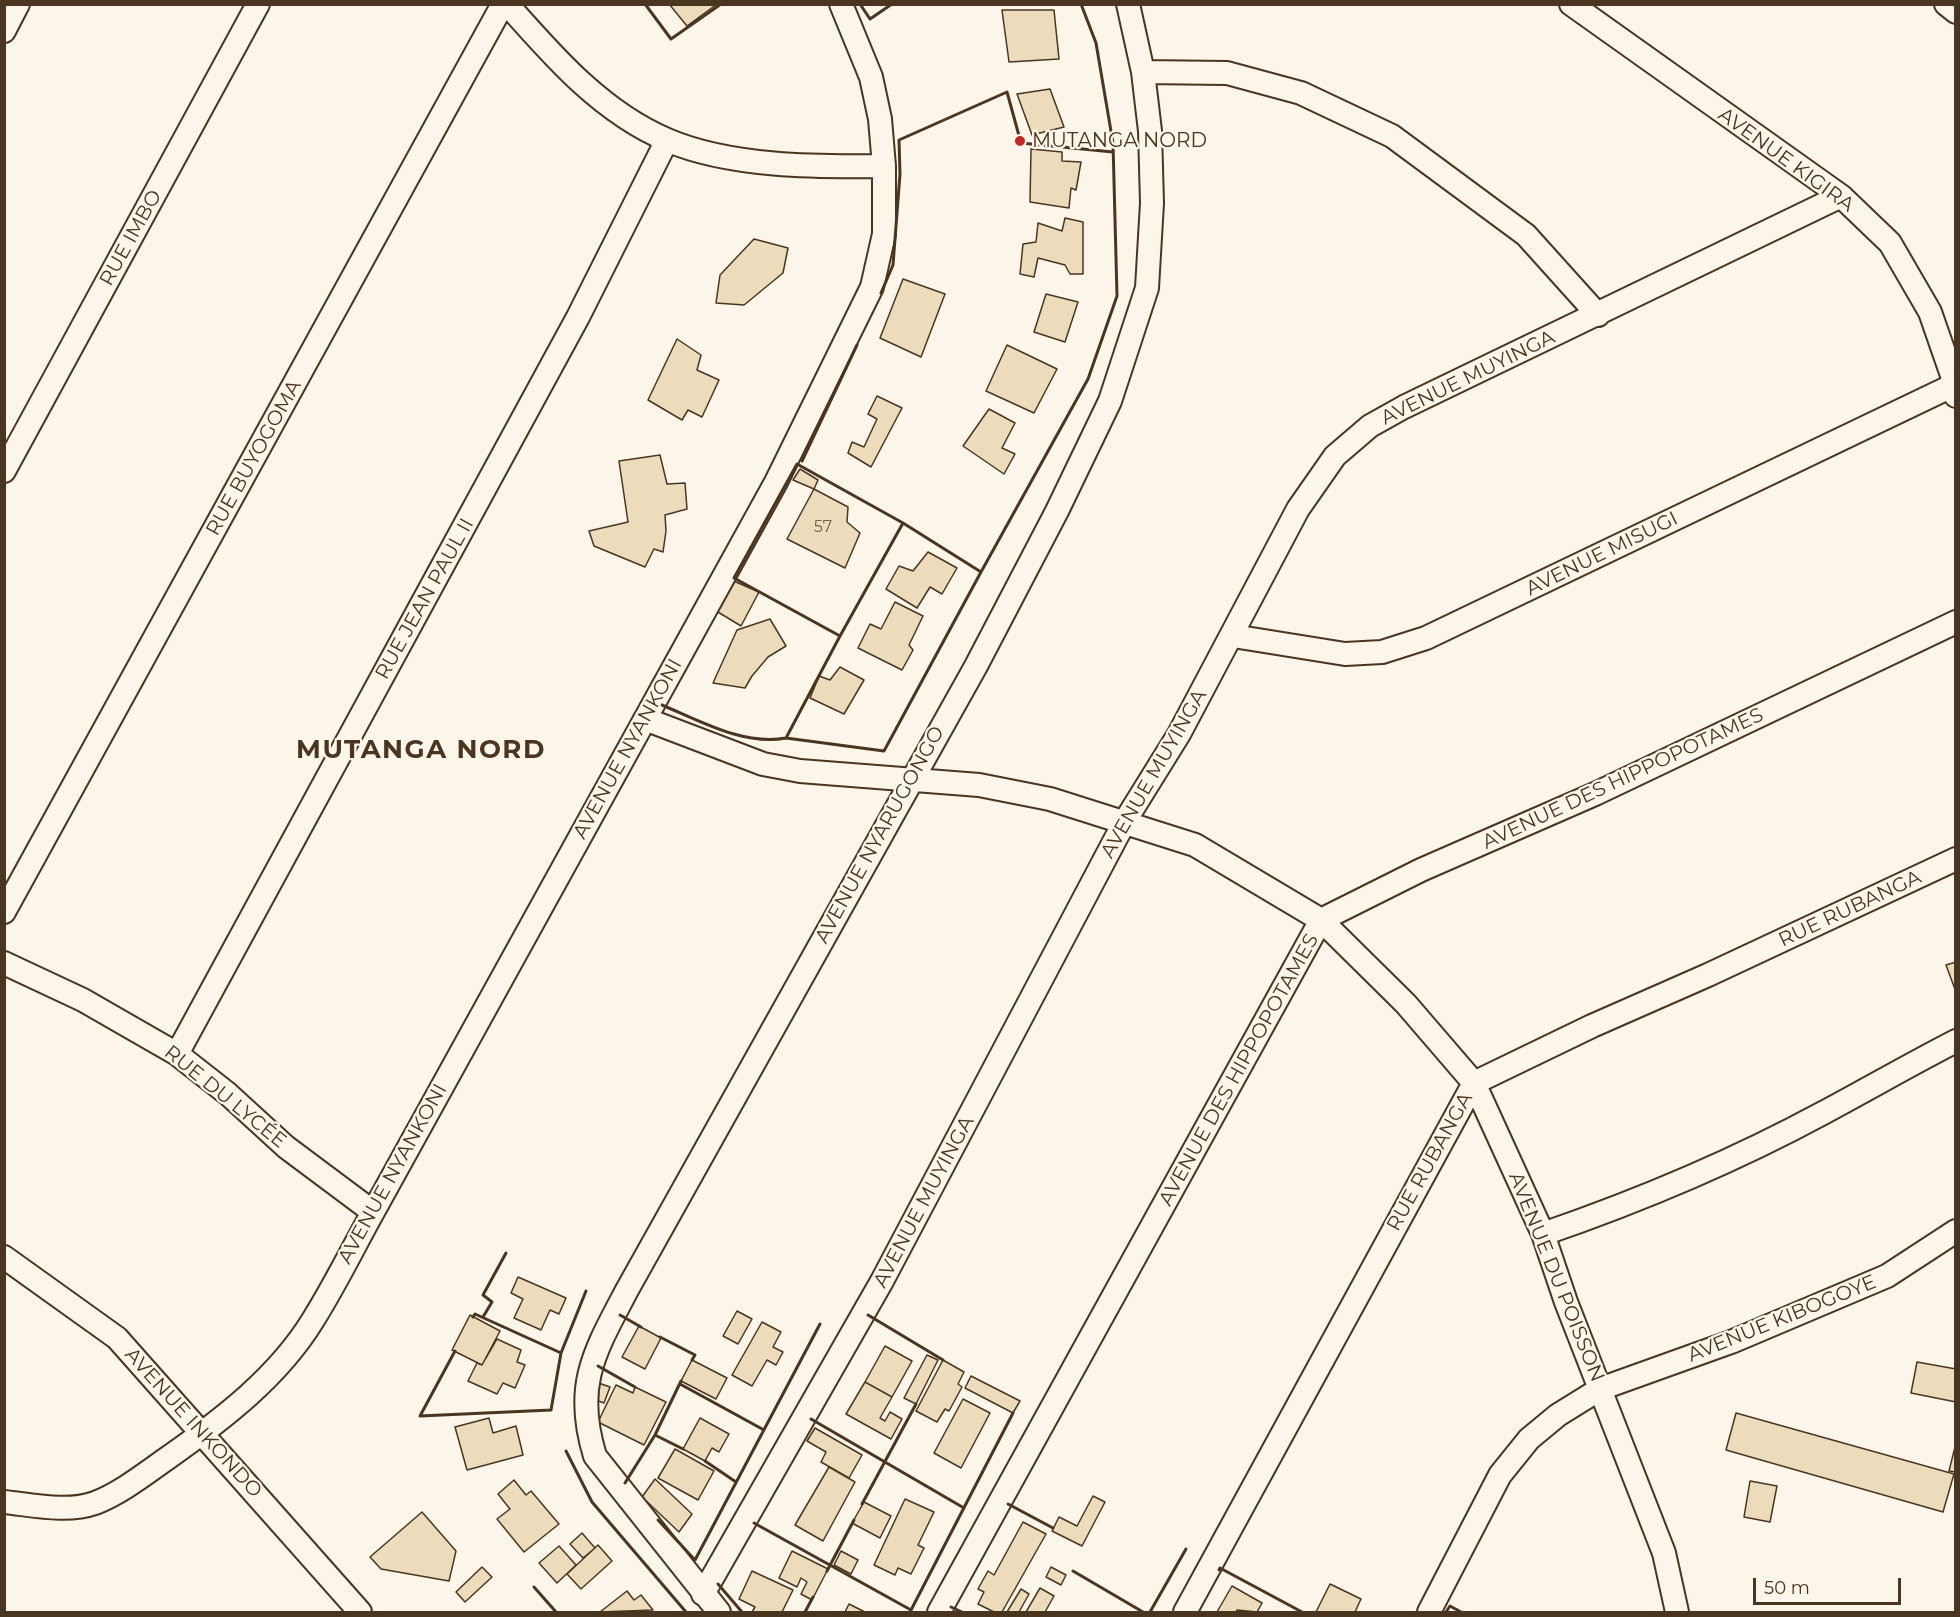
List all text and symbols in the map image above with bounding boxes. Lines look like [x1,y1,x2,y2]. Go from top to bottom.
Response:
street label: AVENUE KIGIRA [1713,103,1859,217]
place label: MUTANGA NORD [1032,129,1207,153]
marker: MUTANGA NORD [1013,134,1027,148]
street label: RUE IMBO [95,186,167,290]
street label: AVENUE MUYINGA [1377,325,1559,431]
street label: RUE BUYOGOMA [201,376,307,540]
street label: AVENUE MISUGI [1522,507,1682,601]
street label: RUE JEAN PAUL II [371,514,479,684]
house number: 57 [814,517,832,537]
street label: AVENUE NYANKONI [568,655,688,843]
street label: AVENUE MUYINGA [1096,685,1212,863]
street label: AVENUE DES HIPPOPOTAMES [1479,703,1767,855]
street label: AVENUE NYARUGONGO [810,722,950,948]
district label: MUTANGA NORD [296,734,546,766]
street label: RUE RUBANGA [1775,865,1925,953]
street label: AVENUE DES HIPPOPOTAMES [1154,930,1324,1210]
street label: RUE DU LYCÉE [159,1041,291,1153]
street label: AVENUE NYANKONI [333,1080,453,1268]
street label: RUE RUBANGA [1382,1089,1478,1235]
street label: AVENUE MUYINGA [869,1112,979,1292]
street label: AVENUE DU POISSON [1503,1169,1609,1385]
street label: AVENUE KIBOGOYE [1684,1270,1880,1368]
street label: AVENUE INKONDO [119,1343,267,1503]
scale bar [1756,1566,1904,1604]
text: 50 m [1764,1577,1810,1599]

